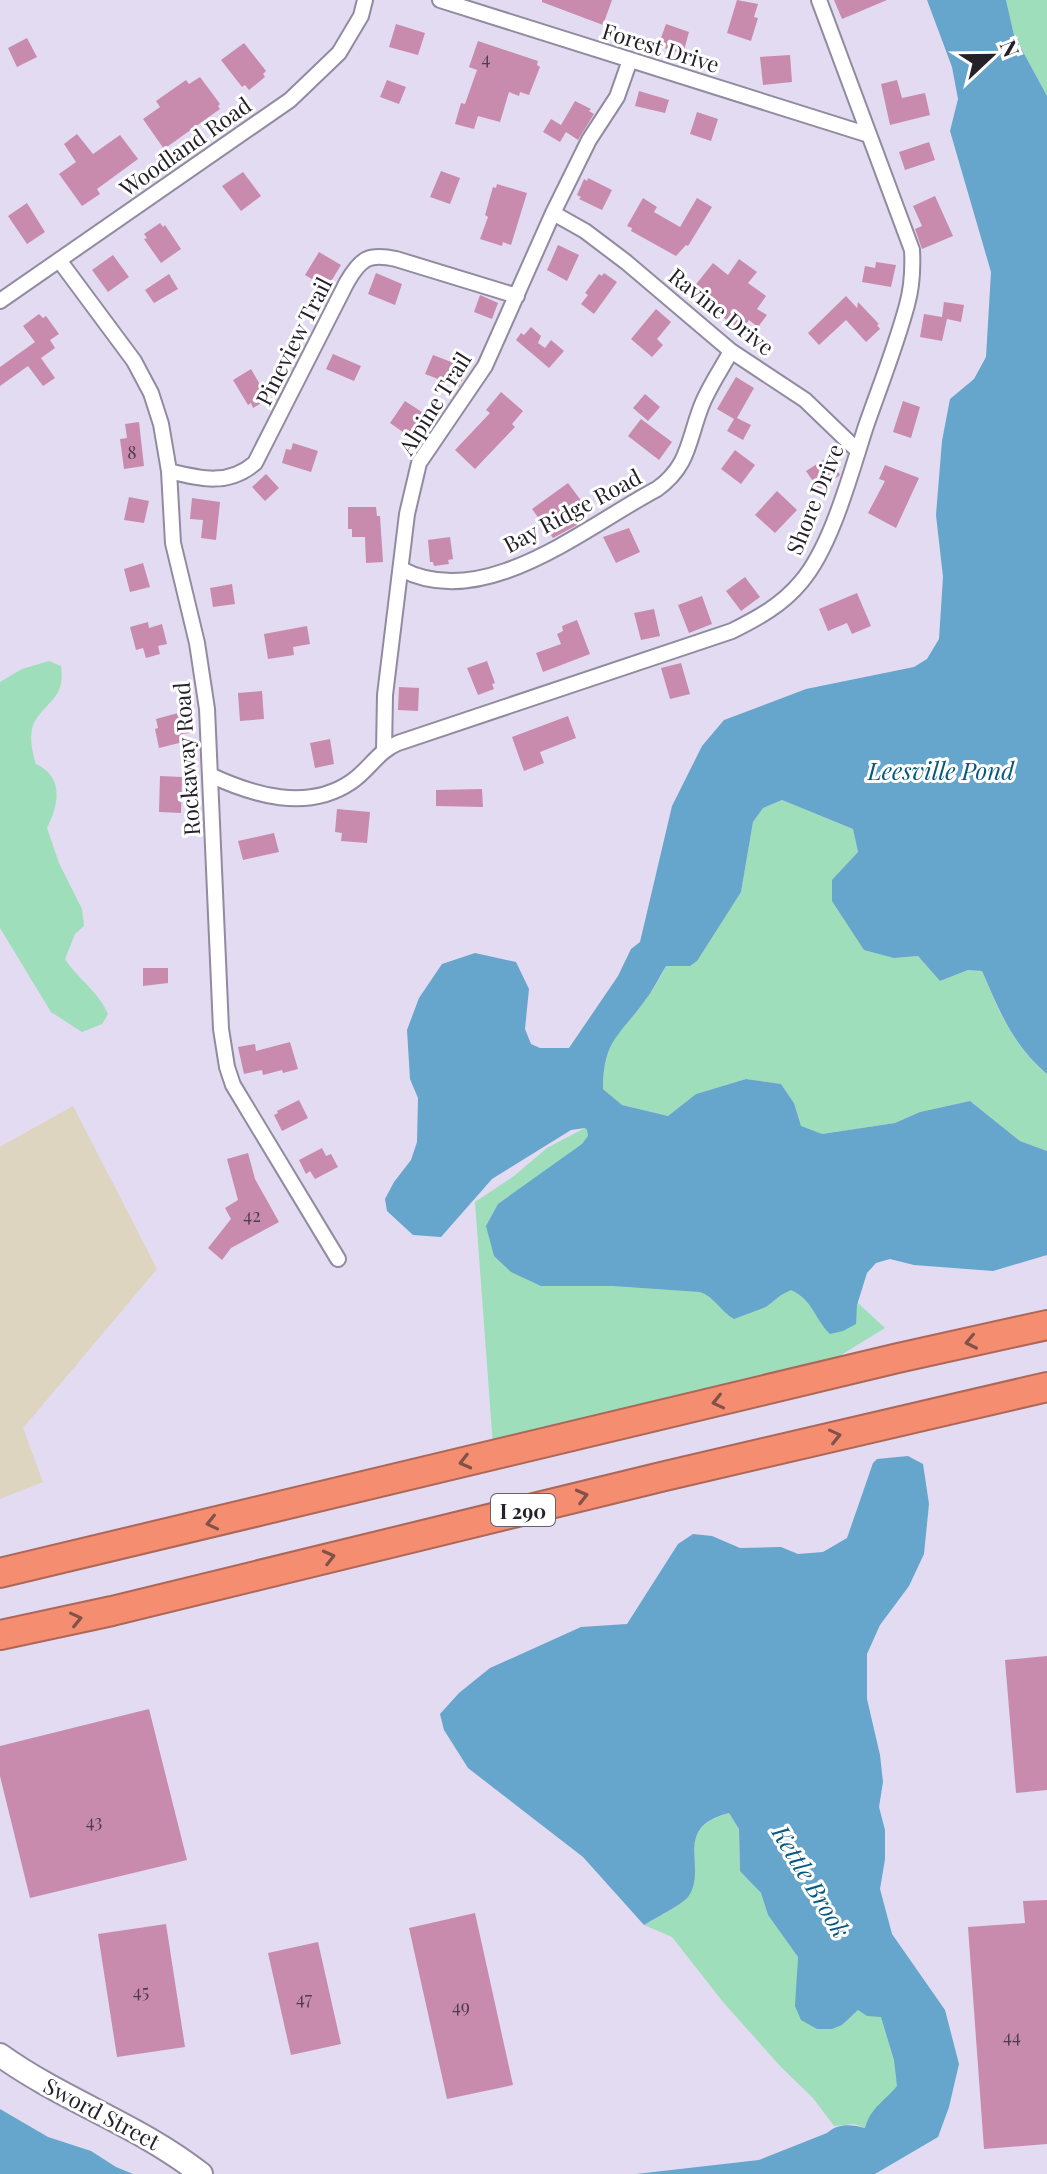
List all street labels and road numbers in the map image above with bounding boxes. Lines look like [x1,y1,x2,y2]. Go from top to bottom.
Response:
street label: Forest Drive [599,15,723,79]
street label: Woodland Road [113,89,257,203]
street label: Ravine Drive [663,260,781,362]
street label: Pineview Trail [248,272,338,410]
street label: Alpine Trail [390,346,477,461]
street label: Shore Drive [778,439,850,559]
street label: Bay Ridge Road [498,461,646,559]
street label: Rockaway Road [166,681,206,837]
road number: I 290 [491,1494,555,1526]
street label: Sword Street [39,2070,166,2157]

